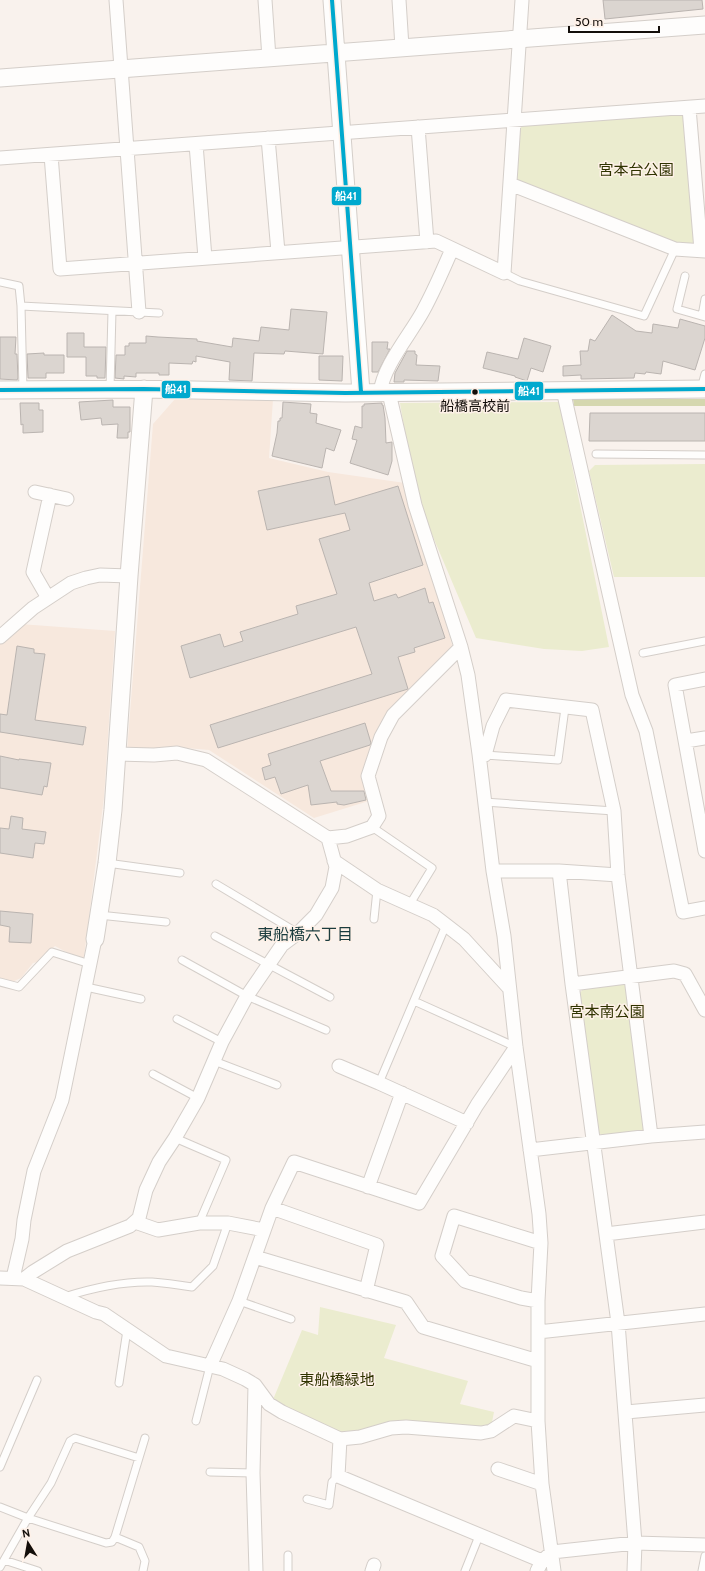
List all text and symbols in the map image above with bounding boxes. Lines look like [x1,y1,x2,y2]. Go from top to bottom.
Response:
scale bar [569,8,659,34]
text: 50 m [575,14,603,29]
park label: 宮本台公園 [598,161,674,179]
line badge: 船41 [331,186,362,206]
text: 船41 [335,189,357,203]
line badge: 船41 [161,380,191,399]
line badge: 船41 [514,381,544,401]
text: 船41 [165,382,187,396]
text: 船41 [518,384,540,398]
marker: 船橋高校前 [470,387,480,397]
place label: 船橋高校前 [440,397,510,415]
district label: 東船橋六丁目 [257,925,353,944]
park label: 宮本南公園 [569,1003,645,1021]
park label: 東船橋緑地 [299,1371,375,1389]
north arrow [8,1523,48,1563]
text: N [21,1526,31,1541]

